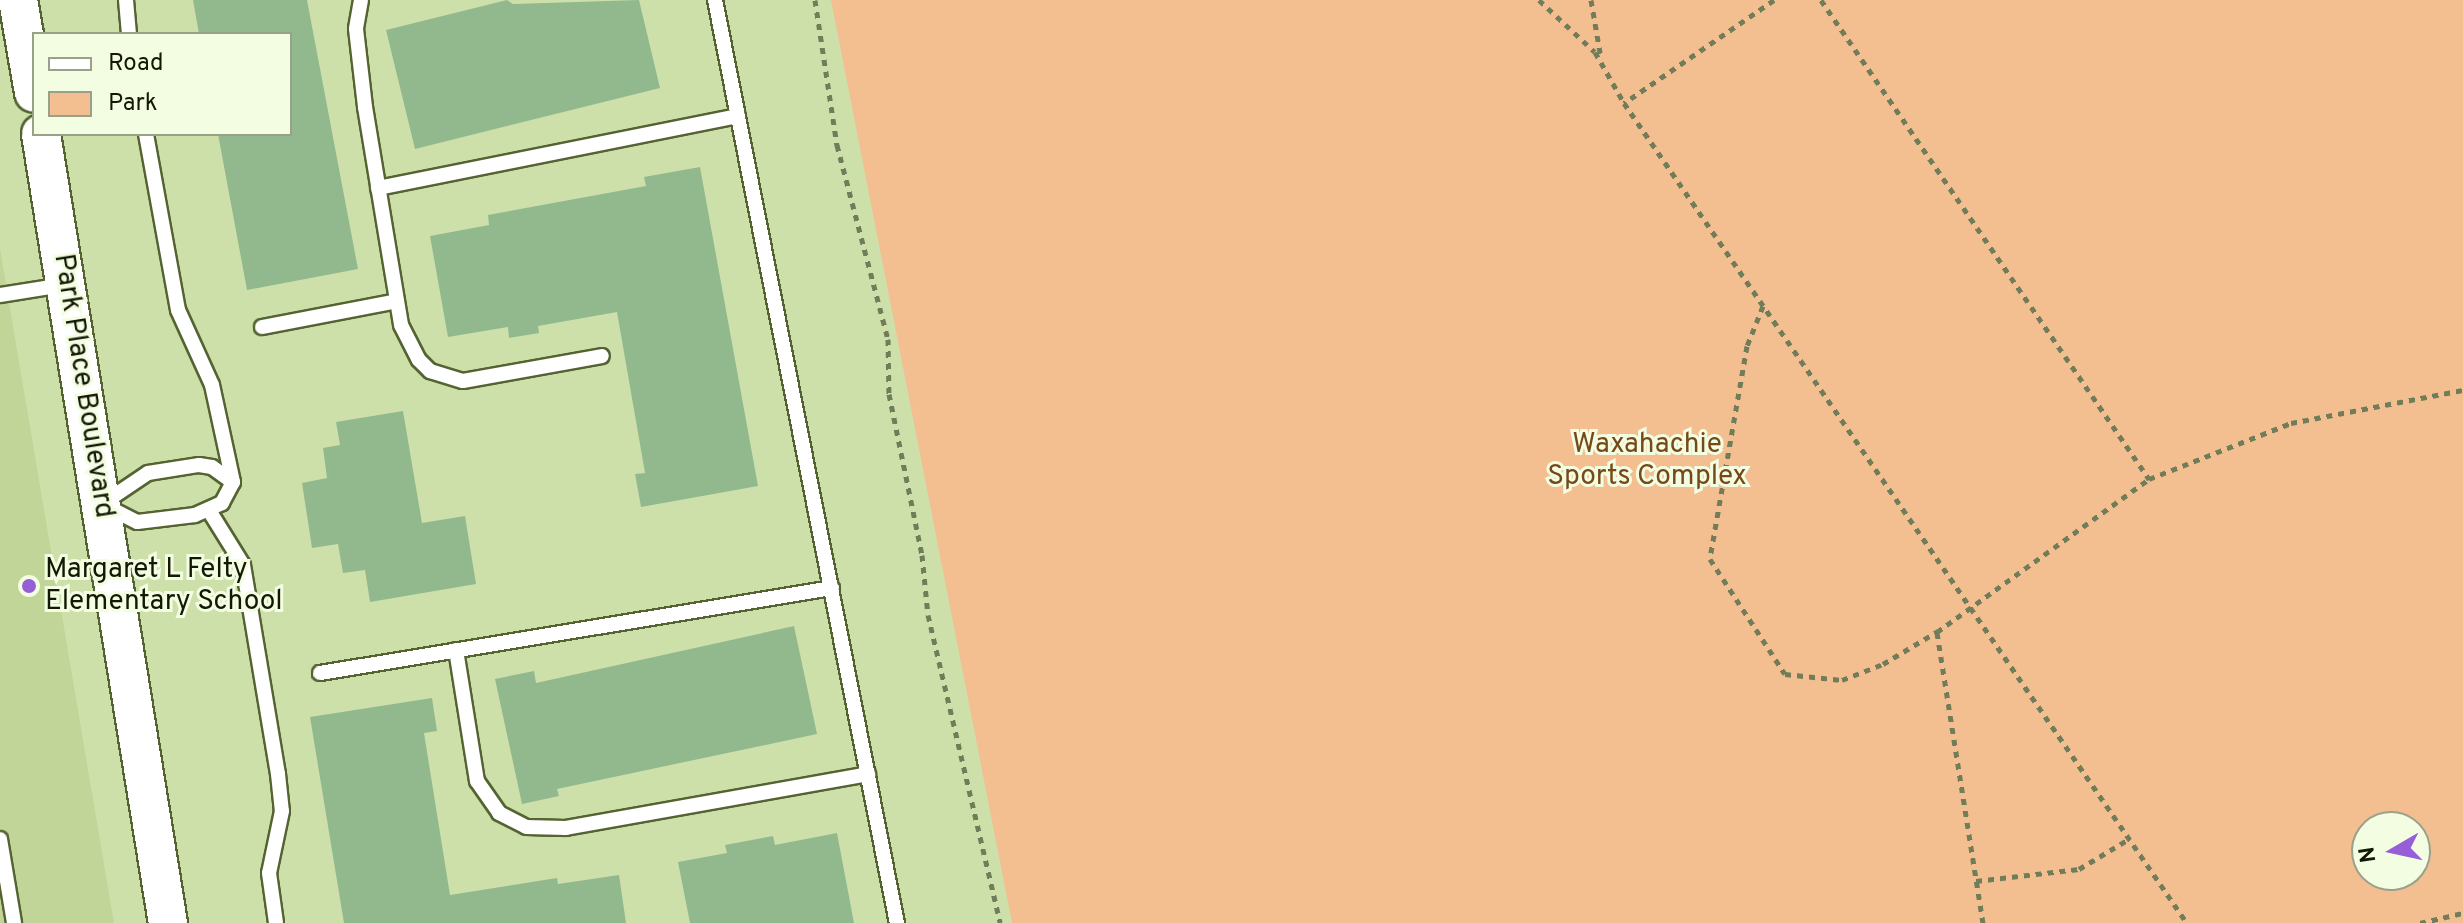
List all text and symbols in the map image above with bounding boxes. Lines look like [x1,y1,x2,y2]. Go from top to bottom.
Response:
legend [32,32,292,136]
text: Road [108,49,164,79]
text: Park [108,89,158,119]
street label: Park Place Boulevard [46,252,120,520]
park label: Waxahachie Sports Complex [1547,428,1747,494]
place label: Margaret L Felty Elementary School [45,553,283,619]
marker: Margaret L Felty Elementary School [20,577,38,595]
north arrow [2351,811,2431,891]
text: N [2354,845,2383,864]

